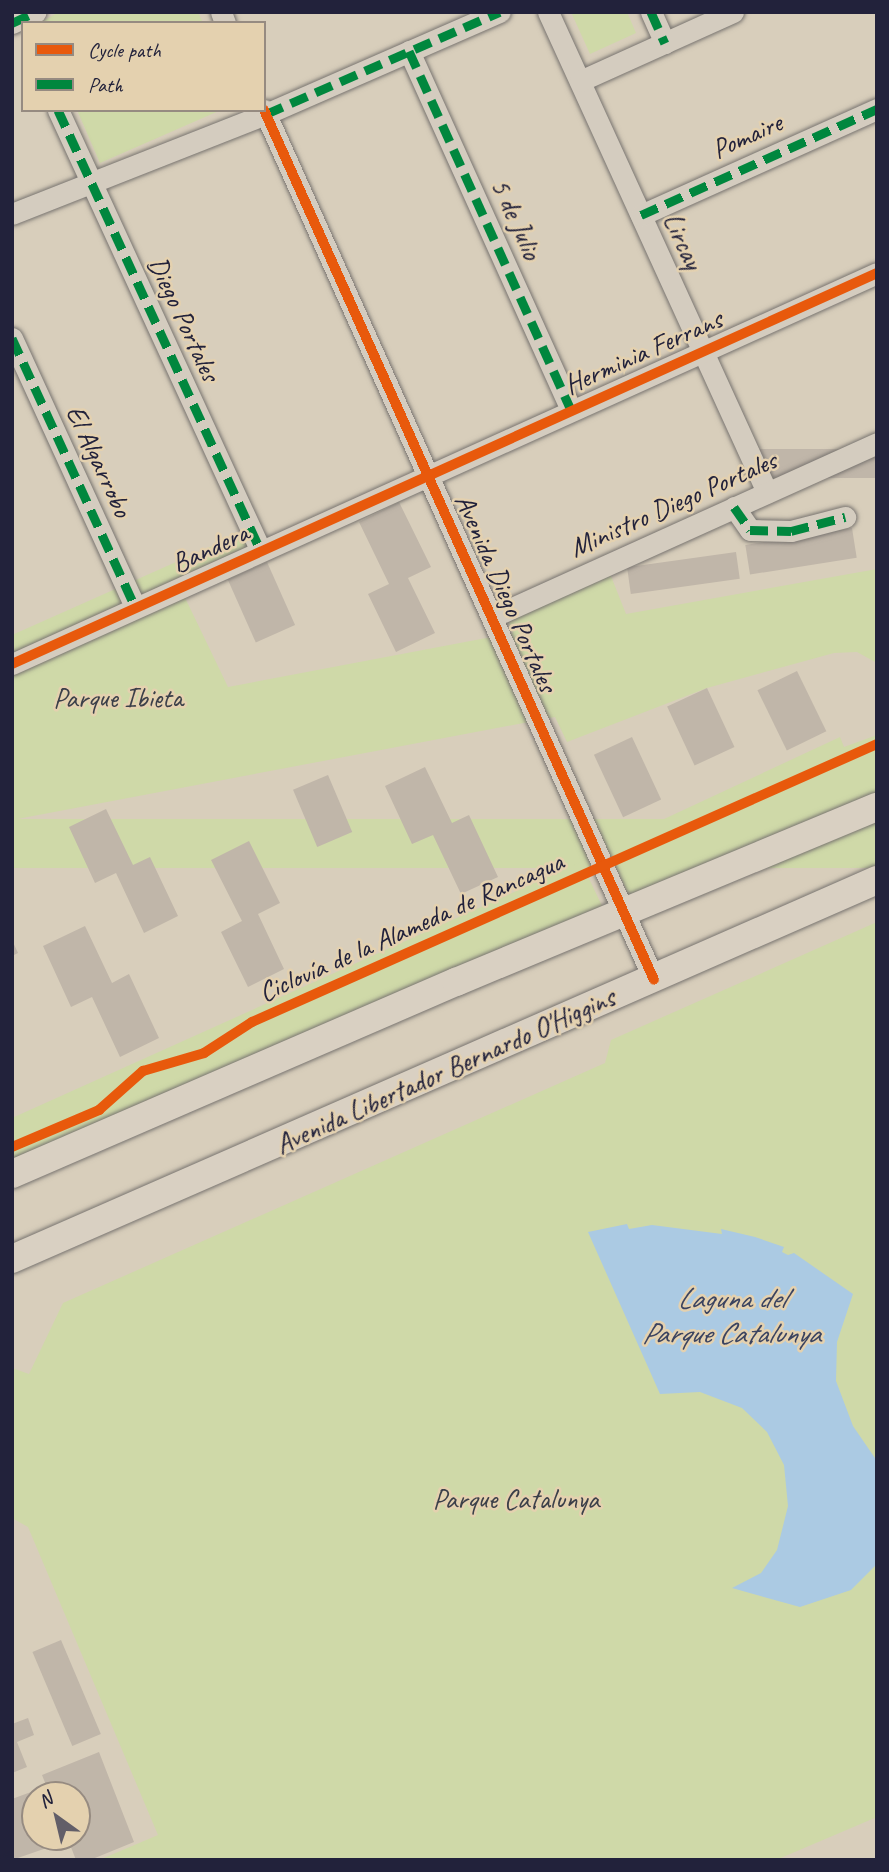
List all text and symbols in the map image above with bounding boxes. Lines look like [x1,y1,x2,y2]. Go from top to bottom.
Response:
legend [21,21,266,112]
text: Cycle path [88,37,161,63]
text: Path [88,72,123,98]
street label: Pomaire [707,106,787,166]
street label: 5 de Julio [483,173,549,265]
street label: Lircay [655,208,711,274]
street label: Diego Portales [141,251,227,387]
street label: Herminia Ferrans [559,302,727,402]
street label: El Algarrobo [59,400,139,522]
street label: Ministro Diego Portales [564,443,782,565]
street label: Avenida Diego Portales [447,489,565,697]
street label: Bandera [166,516,254,580]
park label: Parque Ibieta [53,681,183,715]
street label: Ciclovía de la Alameda de Rancagua [252,844,570,1010]
street label: Avenida Libertador Bernardo O'Higgins [270,981,620,1161]
water label: Laguna del Parque Catalunya [642,1280,820,1350]
park label: Parque Catalunya [433,1482,599,1516]
north arrow [21,1781,91,1851]
text: N [34,1787,57,1813]

